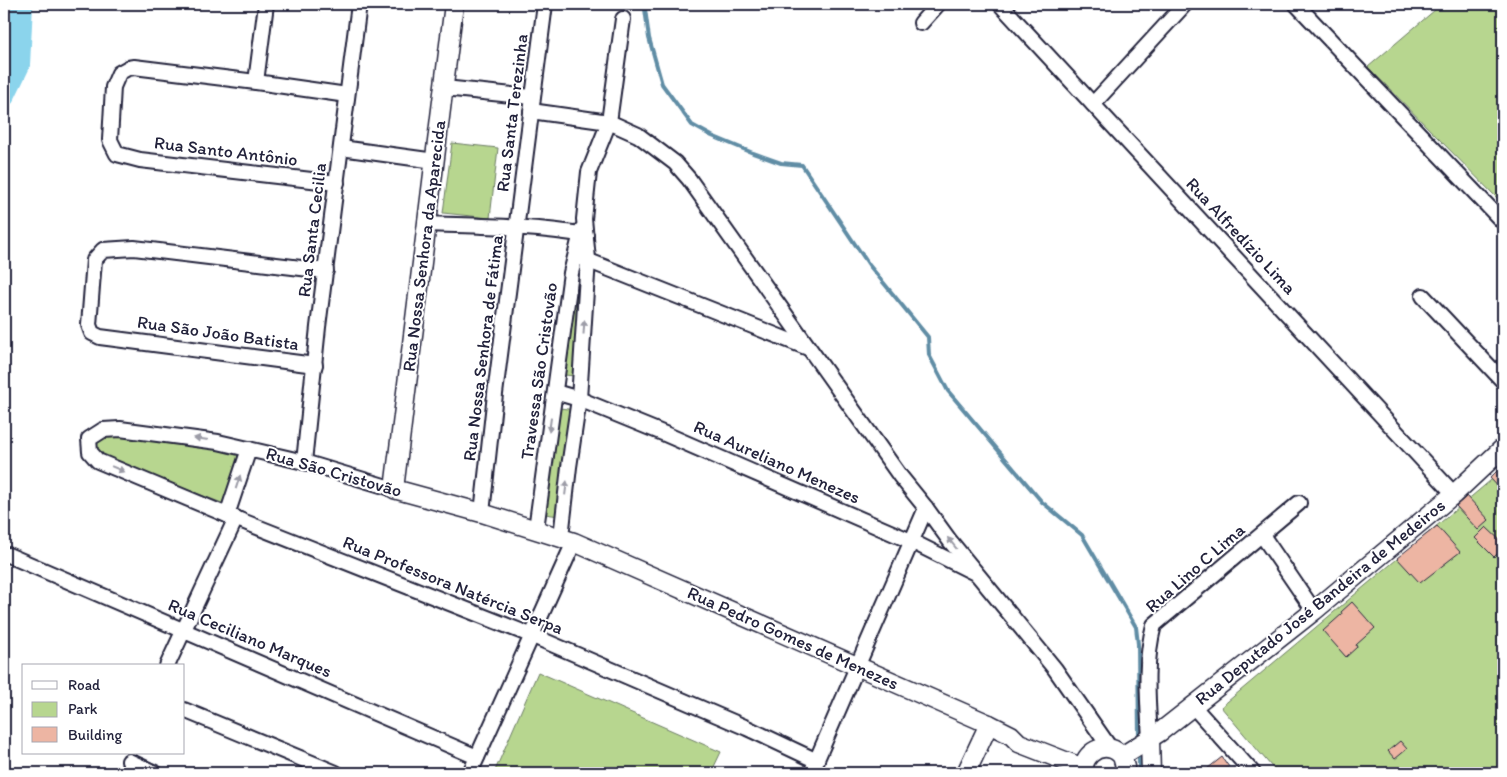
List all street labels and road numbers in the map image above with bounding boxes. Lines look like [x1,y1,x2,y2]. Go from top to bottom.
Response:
street label: Rua Santa Terezinha [491,33,533,193]
street label: Rua Nossa Senhora da Aparecida [398,118,450,373]
street label: Rua Santo Antônio [153,131,299,171]
street label: Rua Santa Cecilia [293,161,331,298]
street label: Rua Alfredízio Lima [1181,173,1301,299]
street label: Rua Nossa Senhora de Fátima [458,233,508,462]
street label: Travessa São Cristovão [516,281,562,461]
street label: Rua São João Batista [136,311,300,355]
street label: Rua Aureliano Menezes [690,415,864,509]
street label: Rua São Cristovão [263,442,405,502]
street label: Rua Deputado José Bandeira de Medeiros [1190,494,1450,710]
street label: Rua Lino C Lima [1141,518,1250,617]
street label: Rua Professora Natércia Serpa [340,531,566,639]
street label: Rua Pedro Gomes de Menezes [684,581,902,695]
street label: Rua Ceciliano Marques [165,594,335,682]

